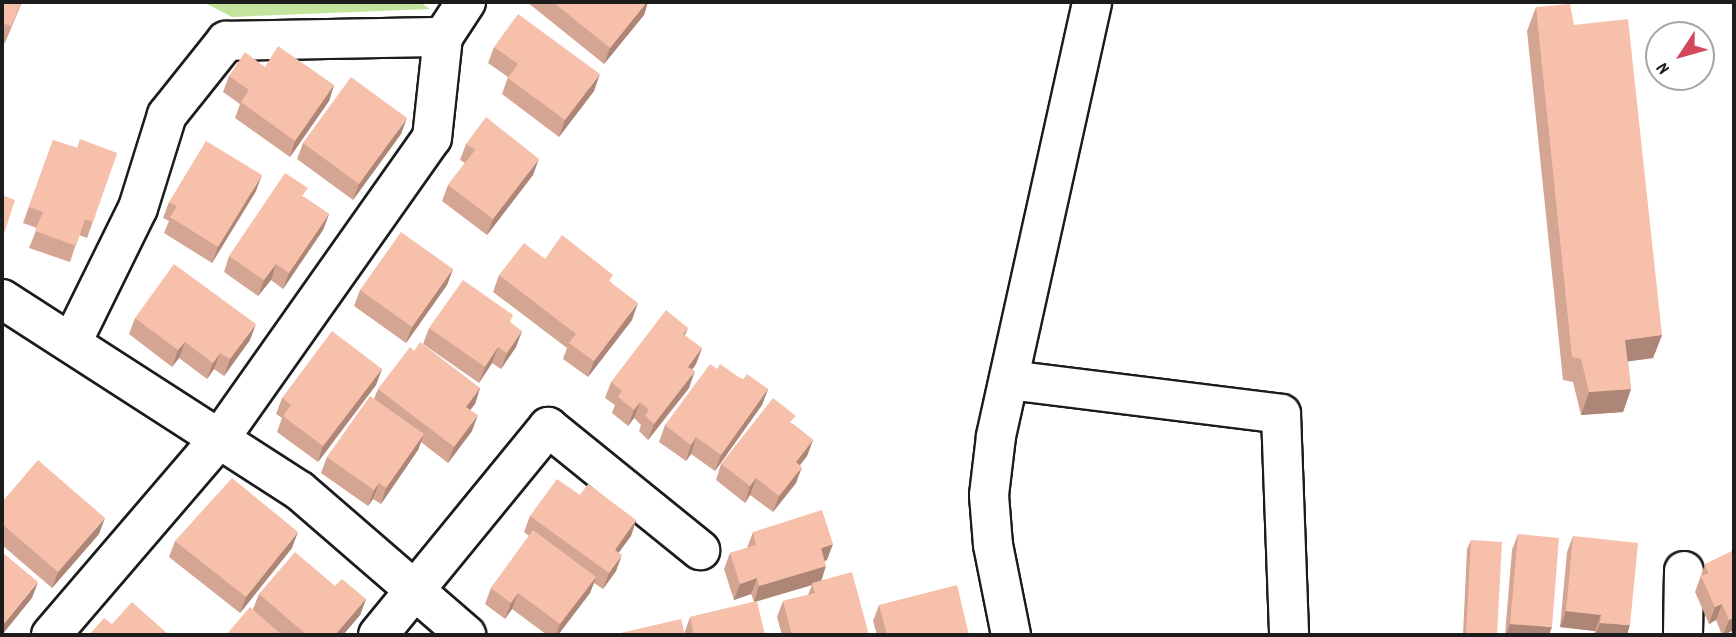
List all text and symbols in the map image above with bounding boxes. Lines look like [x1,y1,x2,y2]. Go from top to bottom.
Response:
north arrow [1645,21,1715,91]
text: N [1651,56,1678,79]

